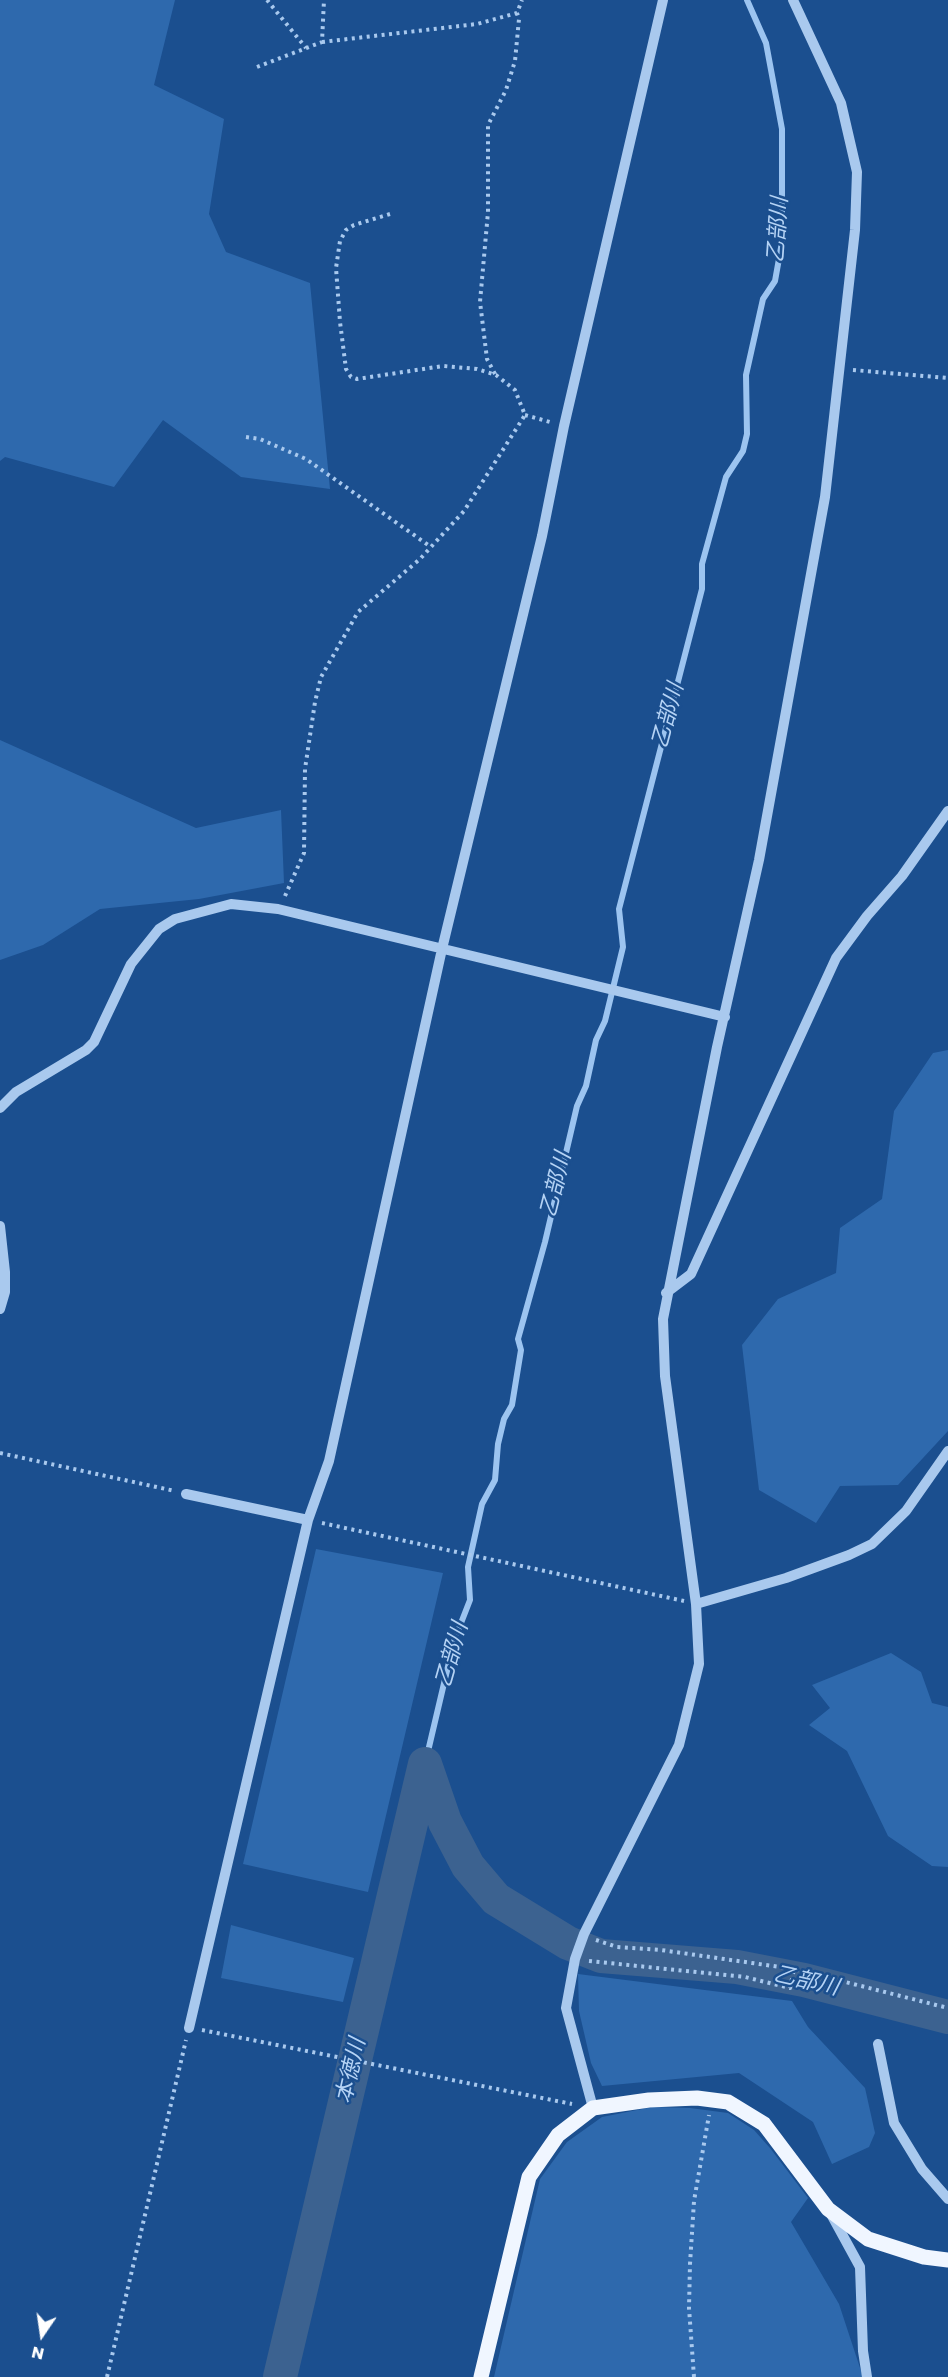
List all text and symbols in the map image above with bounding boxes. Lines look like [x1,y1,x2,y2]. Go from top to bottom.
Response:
water label: 乙部川 [764,196,794,264]
water label: 乙部川 [648,681,690,751]
water label: 乙部川 [536,1150,578,1220]
water label: 乙部川 [431,1620,475,1690]
water label: 乙部川 [771,1962,841,2002]
water label: 本徳川 [332,2036,372,2106]
north arrow [12,2305,72,2365]
text: N [29,2340,46,2366]

